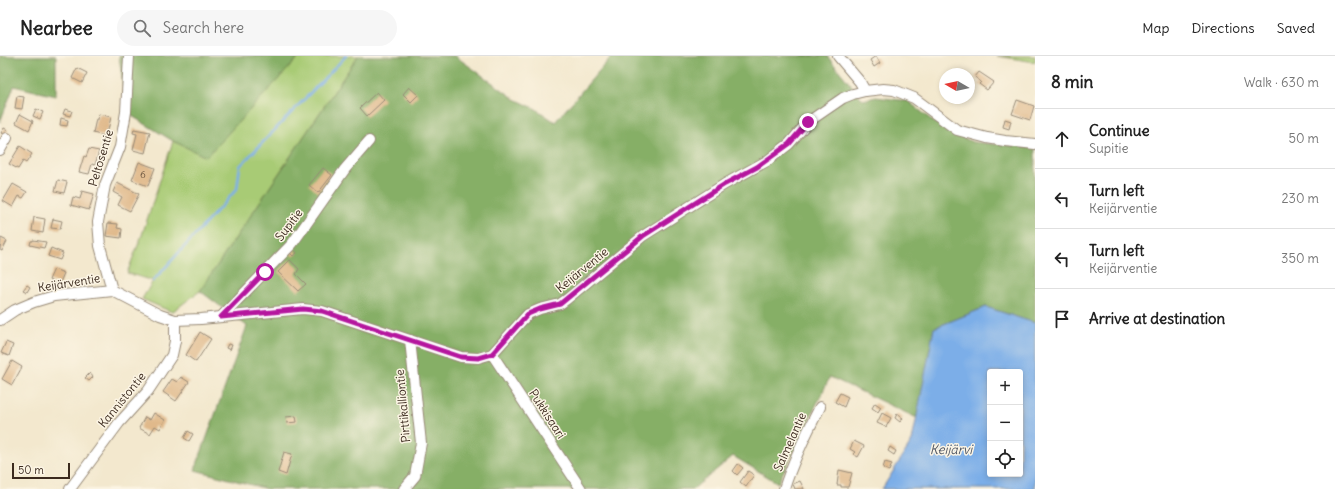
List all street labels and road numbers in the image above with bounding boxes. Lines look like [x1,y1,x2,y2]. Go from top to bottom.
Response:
street label: Peltosentie [85,128,116,188]
street label: Supitie [272,206,306,244]
street label: Keijärventie [552,244,611,295]
street label: Keijärventie [37,270,101,295]
street label: Kannistontie [95,369,149,430]
street label: Pirttikalliontie [392,369,413,443]
street label: Pukkisaari [526,386,569,441]
street label: Salmelantie [770,410,809,474]

